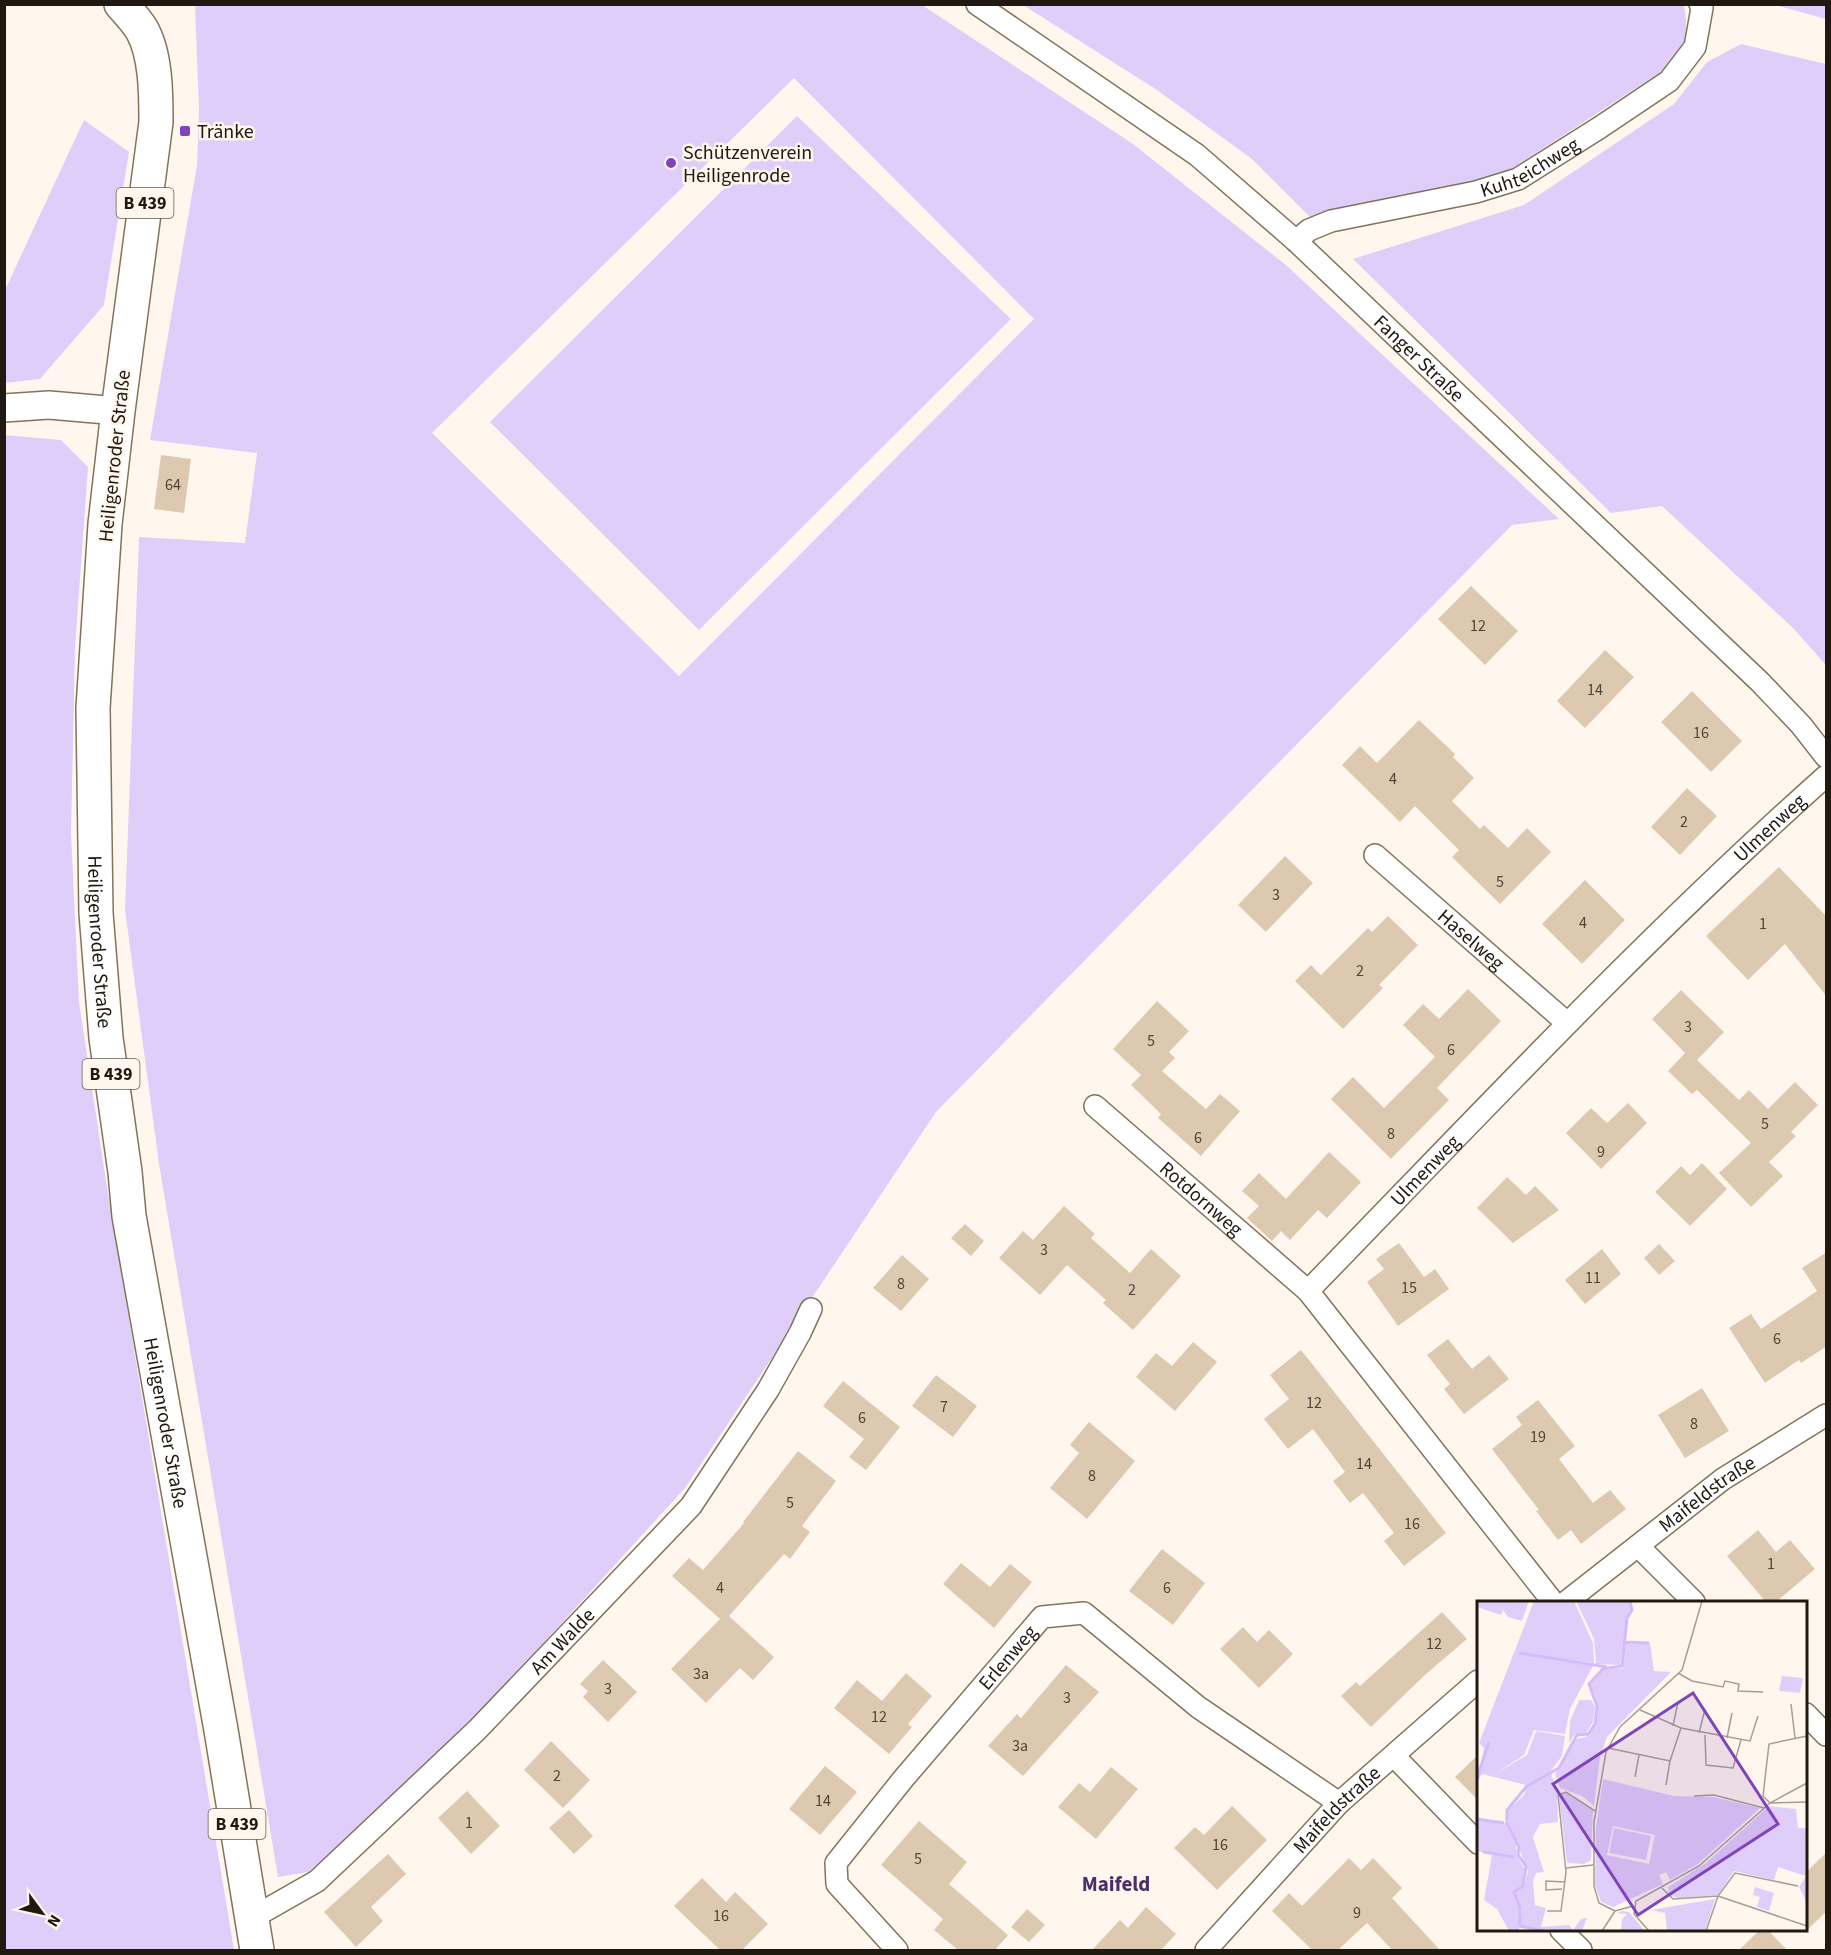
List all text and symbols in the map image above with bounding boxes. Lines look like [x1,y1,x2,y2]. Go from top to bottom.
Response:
place label: Tränke [197,118,254,146]
marker: Tränke [178,124,192,138]
street label: Kuhteichweg [1477,131,1585,205]
place label: Schützenverein Heiligenrode [683,139,812,190]
marker: Schützenverein Heiligenrode [664,156,678,170]
road number: B 439 [116,188,174,218]
street label: Fanger Straße [1367,309,1470,409]
street label: Heiligenroder Straße [92,369,138,544]
house number: 64 [165,474,181,496]
house number: 12 [1470,615,1486,637]
house number: 14 [1587,679,1603,701]
house number: 16 [1693,722,1709,744]
house number: 4 [1389,768,1397,790]
street label: Ulmenweg [1728,788,1812,869]
house number: 2 [1680,811,1688,833]
street label: Heiligenroder Straße [80,855,118,1029]
house number: 5 [1496,871,1504,893]
house number: 3 [1272,884,1280,906]
street label: Haselweg [1431,903,1510,977]
house number: 4 [1579,912,1587,934]
house number: 1 [1759,913,1767,935]
house number: 2 [1356,960,1364,982]
house number: 3 [1684,1016,1692,1038]
house number: 5 [1147,1030,1155,1052]
house number: 6 [1447,1039,1455,1061]
road number: B 439 [82,1059,140,1089]
house number: 5 [1761,1113,1769,1135]
house number: 8 [1387,1123,1395,1145]
house number: 6 [1194,1127,1202,1149]
street label: Ulmenweg [1384,1129,1467,1213]
house number: 9 [1597,1141,1605,1163]
street label: Rotdornweg [1153,1155,1249,1243]
house number: 3 [1040,1239,1048,1261]
house number: 11 [1585,1267,1601,1289]
house number: 8 [897,1273,905,1295]
house number: 15 [1401,1277,1417,1299]
house number: 2 [1128,1279,1136,1301]
house number: 6 [1773,1328,1781,1350]
street label: Heiligenroder Straße [136,1335,194,1511]
house number: 12 [1306,1392,1322,1414]
house number: 7 [940,1396,948,1418]
house number: 6 [858,1407,866,1429]
house number: 8 [1690,1413,1698,1435]
house number: 19 [1530,1426,1546,1448]
street label: Maifeldstraße [1653,1449,1761,1539]
house number: 14 [1356,1453,1372,1475]
house number: 8 [1088,1465,1096,1487]
house number: 5 [786,1492,794,1514]
house number: 16 [1404,1513,1420,1535]
house number: 1 [1767,1553,1775,1575]
house number: 4 [716,1577,724,1599]
house number: 6 [1163,1577,1171,1599]
inset map [1477,1601,1807,1931]
street label: Am Walde [524,1602,602,1681]
street label: Erlenweg [972,1619,1044,1697]
house number: 12 [1426,1633,1442,1655]
house number: 3a [693,1663,709,1685]
house number: 3 [604,1678,612,1700]
house number: 3 [1063,1687,1071,1709]
house number: 12 [871,1706,887,1728]
house number: 3a [1012,1735,1028,1757]
street label: Maifeldstraße [1287,1760,1387,1860]
house number: 2 [553,1765,561,1787]
house number: 14 [815,1790,831,1812]
road number: B 439 [208,1809,266,1839]
house number: 1 [465,1812,473,1834]
house number: 16 [1212,1834,1228,1856]
house number: 5 [914,1848,922,1870]
district label: Maifeld [1082,1869,1150,1899]
north arrow [12,1883,72,1943]
house number: 9 [1353,1902,1361,1924]
house number: 16 [713,1905,729,1927]
text: N [42,1910,66,1931]

